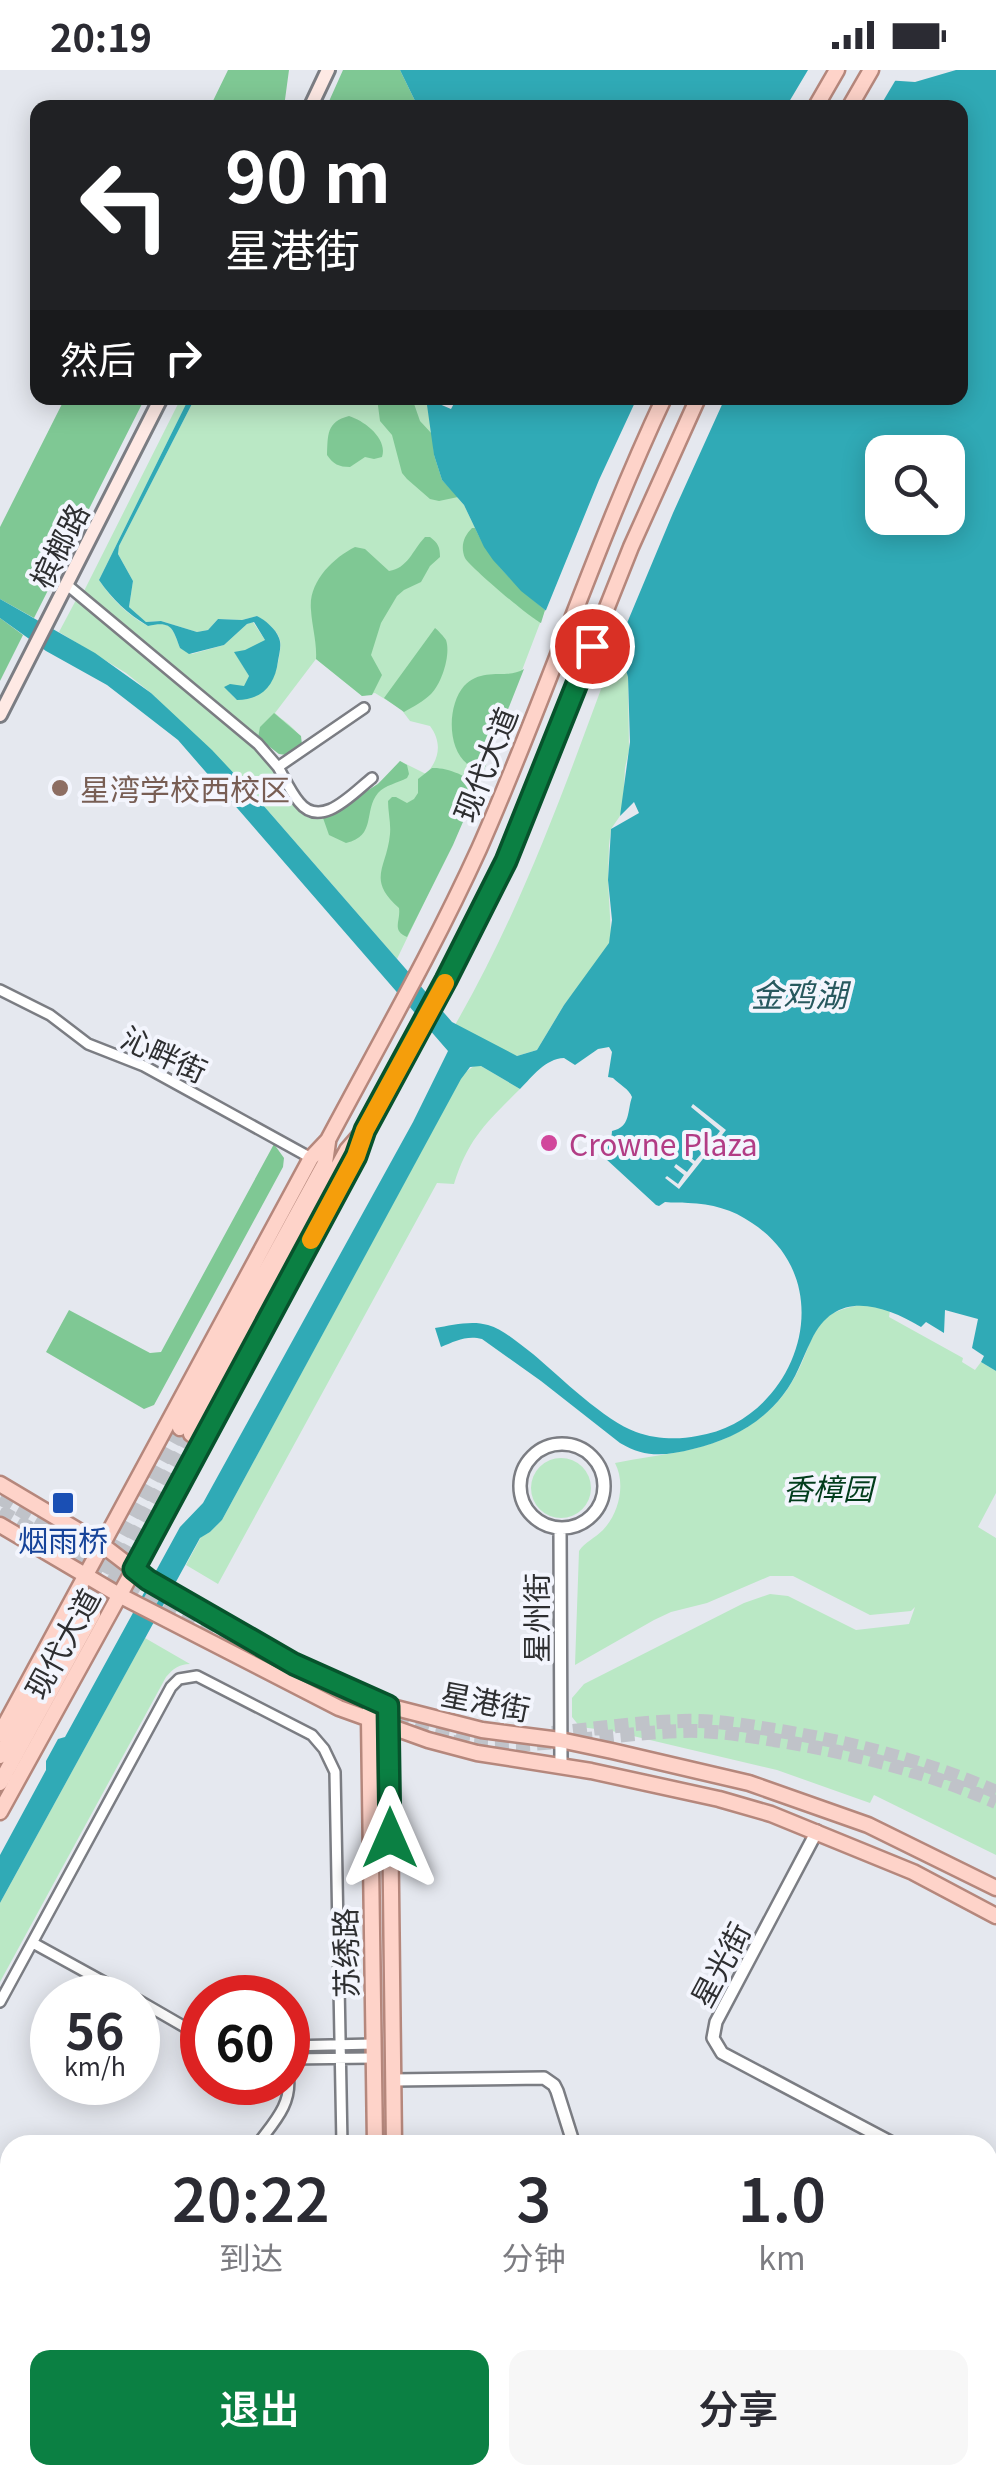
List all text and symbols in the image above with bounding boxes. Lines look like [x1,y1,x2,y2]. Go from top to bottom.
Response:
text: 20:19 [50,8,152,63]
text: 90 m [225,122,391,223]
icon: left [60,140,190,270]
text: 星港街 [225,215,360,280]
text: 然后 [60,330,136,385]
icon: right [156,330,211,385]
map controls [865,435,965,535]
button: search [865,435,965,535]
street label: 槟榔路 [18,495,98,595]
pin [550,604,635,689]
icon: arrive [565,619,620,674]
street label: 现代大道 [441,700,527,828]
place label: 星湾学校西校区 [80,766,290,810]
marker: 星湾学校西校区 [49,777,71,799]
water label: 金鸡湖 [751,970,852,1016]
street label: 沁畔街 [115,1014,215,1092]
place label: Crowne Plaza [569,1121,758,1165]
marker: Crowne Plaza [538,1132,560,1154]
park label: 香樟园 [783,1465,877,1509]
marker: 烟雨桥 [50,1490,76,1516]
place label: 烟雨桥 [18,1517,108,1561]
street label: 星州街 [513,1573,557,1663]
street label: 现代大道 [13,1580,109,1706]
street label: 星港街 [438,1670,534,1730]
position arrow [338,1786,442,1890]
street label: 苏绣路 [321,1908,367,1998]
street label: 星光街 [678,1914,760,2014]
speed limit sign: 60 [180,1975,310,2105]
text: 56 [66,1992,125,2064]
text: km/h [64,2047,126,2083]
text: 20:22 [172,2152,330,2239]
text: 3 [516,2152,551,2239]
text: 1.0 [738,2152,826,2239]
text: 到达 [219,2233,283,2279]
text: 分钟 [502,2233,566,2279]
text: km [758,2233,806,2279]
button: 退出 [30,2350,489,2465]
button: 分享 [509,2350,968,2465]

